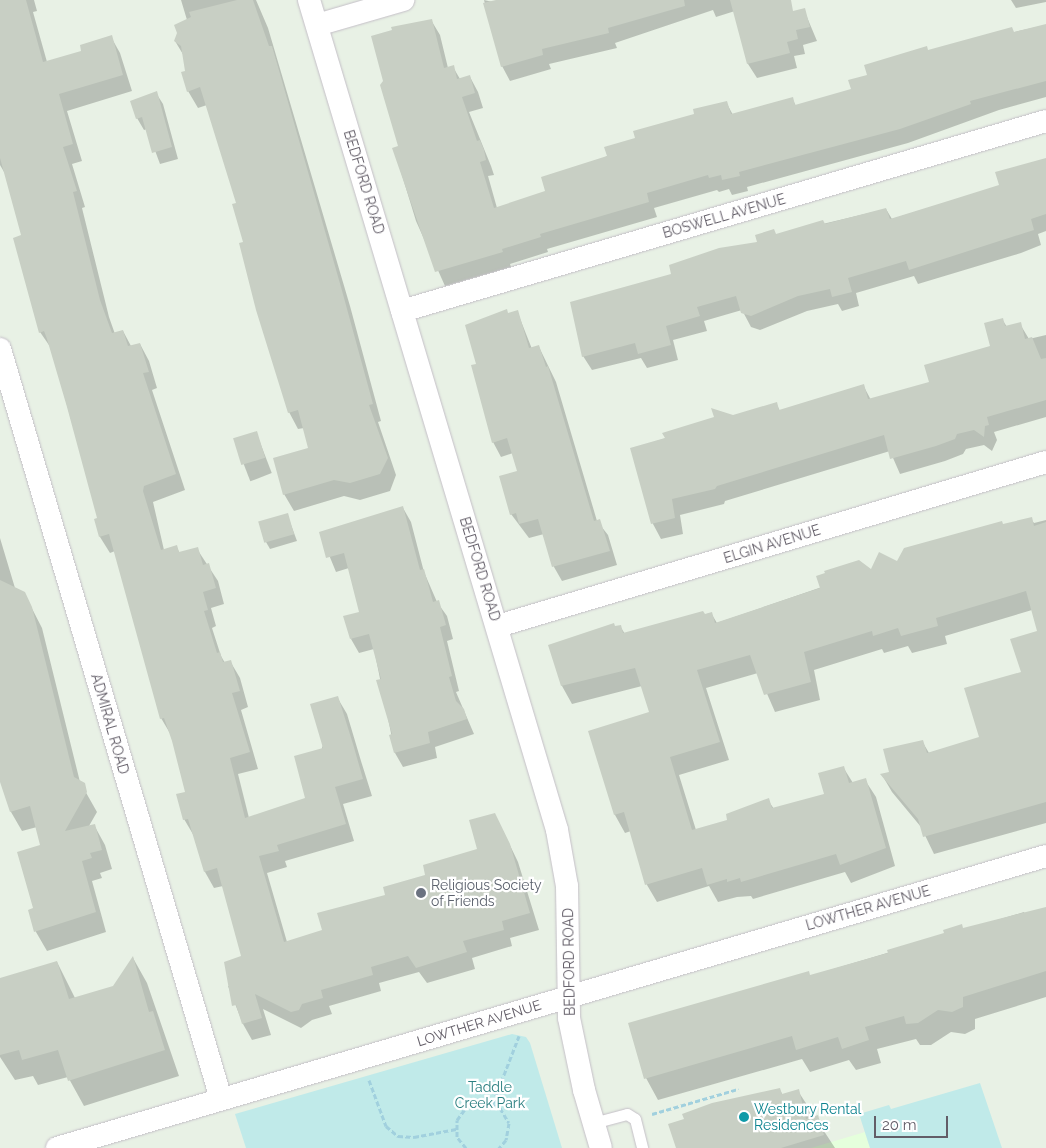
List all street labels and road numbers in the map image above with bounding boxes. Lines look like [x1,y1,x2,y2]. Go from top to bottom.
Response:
street label: BEDFORD ROAD [340,128,388,236]
street label: BOSWELL AVENUE [660,190,788,242]
street label: BEDFORD ROAD [456,515,504,623]
street label: ELGIN AVENUE [721,521,823,567]
street label: ADMIRAL ROAD [88,672,132,776]
street label: LOWTHER AVENUE [804,882,932,934]
street label: BEDFORD ROAD [560,908,578,1016]
street label: LOWTHER AVENUE [415,996,543,1050]

